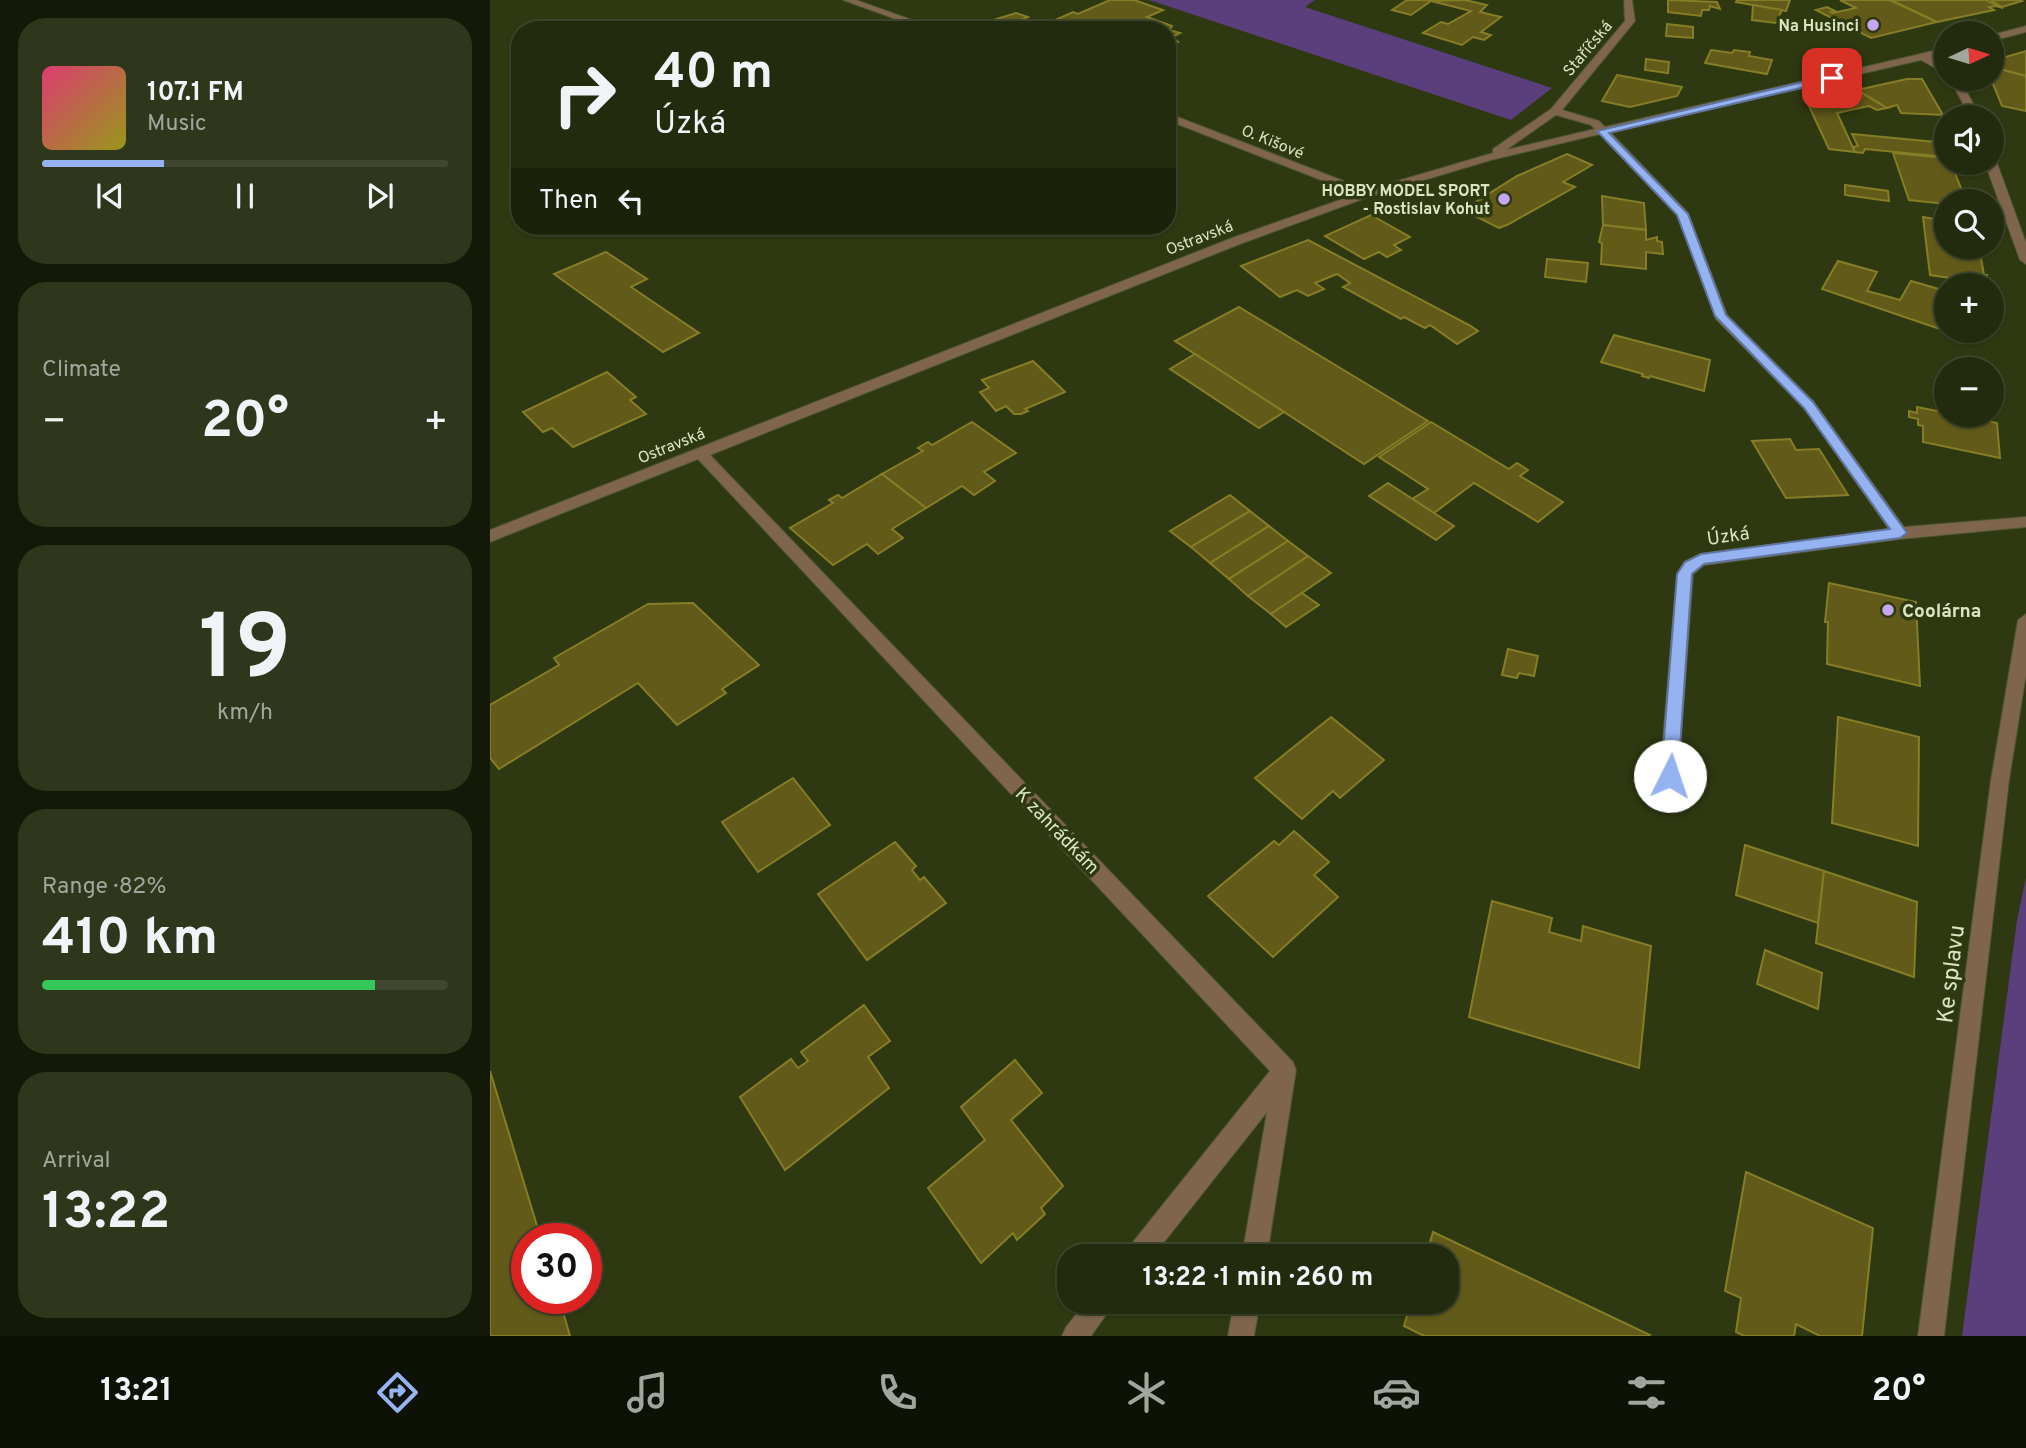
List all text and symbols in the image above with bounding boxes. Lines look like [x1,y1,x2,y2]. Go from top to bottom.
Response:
street label: Staříčská [1560,17,1618,81]
place label: Na Husinci [1778,17,1859,37]
marker: Na Husinci [1865,17,1881,33]
north arrow [1934,21,2004,91]
map controls [1934,21,2004,427]
text: 40 m [654,44,773,106]
pin [1802,48,1862,108]
icon: right [539,49,630,140]
icon: arrive [1813,59,1851,97]
text: 107.1 FM [147,77,244,110]
text: Úzká [654,105,726,145]
button: sound [1934,105,2004,175]
text: Music [147,110,207,139]
street label: O. Kišové [1238,121,1307,164]
icon: previous [91,177,129,215]
icon: pause [226,177,264,215]
icon: next [361,177,399,215]
icon: left [612,182,650,220]
place label: HOBBY MODEL SPORT - Rostislav Kohut [1321,182,1490,220]
text: Then [539,185,598,218]
button: search [1934,189,2004,259]
marker: HOBBY MODEL SPORT - Rostislav Kohut [1496,191,1512,207]
street label: Ostravská [1163,217,1236,261]
button: + [1934,273,2004,343]
text: Climate [42,356,121,385]
button: − [1934,357,2004,427]
text: 20° [201,390,289,456]
text: − [42,399,67,448]
text: + [423,399,448,448]
street label: Ostravská [635,424,708,469]
street label: Úzká [1705,521,1751,552]
text: 19 [199,596,291,711]
place label: Coolárna [1902,600,1981,624]
marker: Coolárna [1880,602,1896,618]
text: km/h [217,699,273,728]
position arrow [1633,739,1707,813]
street label: K zahrádkám [1009,783,1104,880]
text: Range · 82% [42,873,166,902]
text: 410 km [42,907,218,973]
street label: Ke splavu [1932,923,1973,1025]
text: Arrival [42,1147,111,1176]
text: 13:22 [42,1181,170,1247]
speed limit sign: 30 [511,1223,602,1314]
text: 13:22 · 1 min · 260 m [1143,1262,1373,1295]
icon: directions [373,1368,422,1417]
icon: music [623,1368,672,1417]
icon: phone [873,1368,922,1417]
icon: climate [1122,1368,1171,1417]
icon: car [1372,1368,1421,1417]
icon: filters [1622,1368,1671,1417]
text: 13:21 [100,1372,173,1412]
text: 20° [1872,1372,1926,1412]

